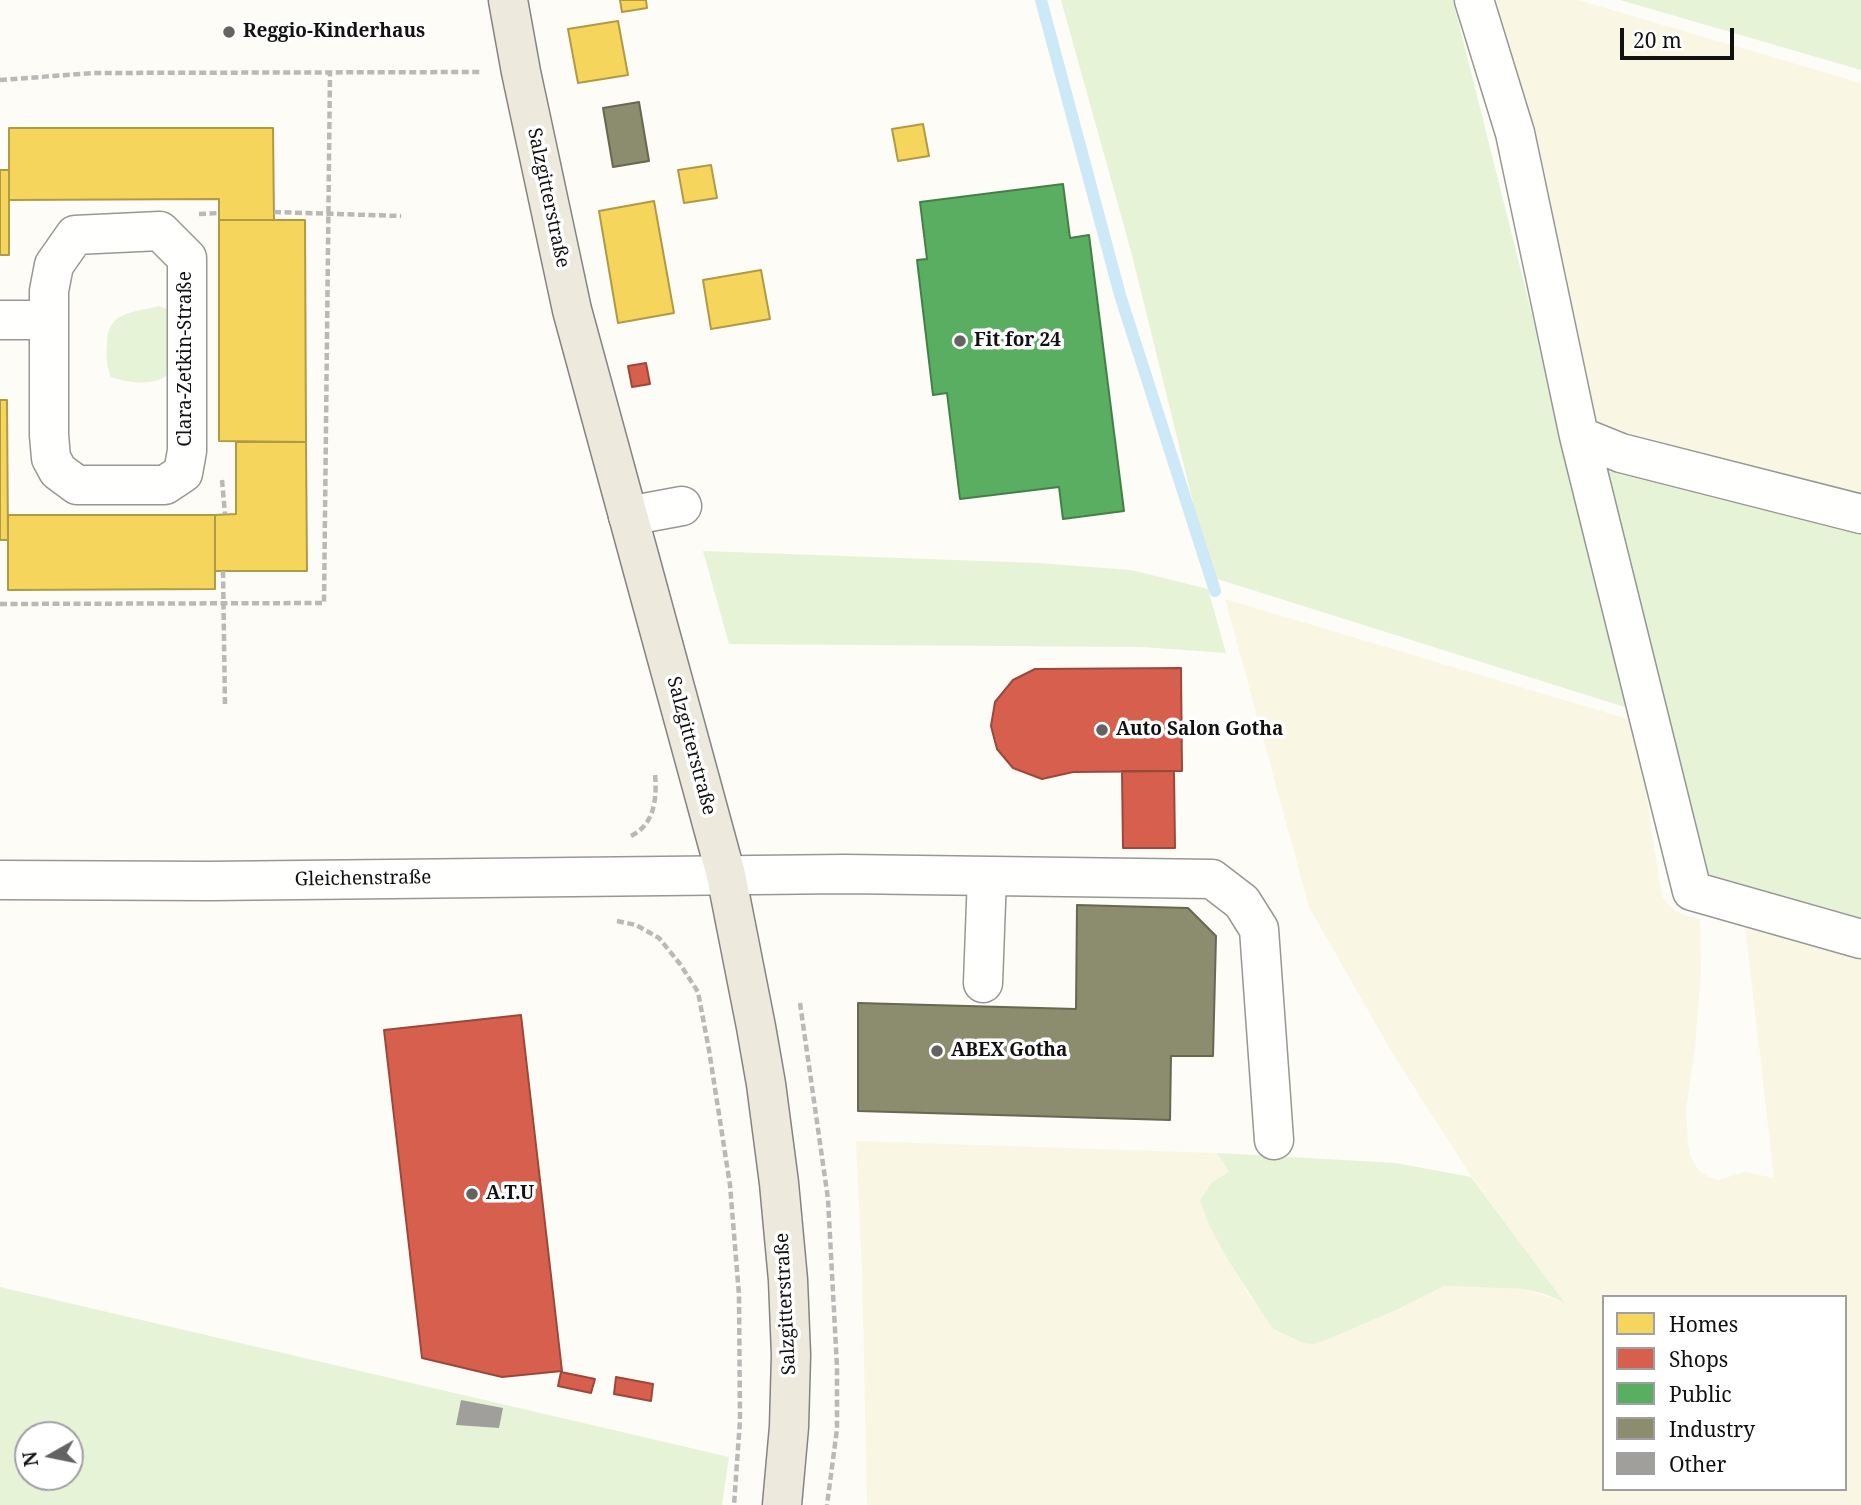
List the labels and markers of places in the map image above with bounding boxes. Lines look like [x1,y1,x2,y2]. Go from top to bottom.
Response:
place label: Reggio-Kinderhaus [243,21,425,43]
marker: Reggio-Kinderhaus [221,24,237,40]
place label: Fit for 24 [974,330,1061,352]
marker: Fit for 24 [952,333,968,349]
place label: Auto Salon Gotha [1116,719,1283,741]
marker: Auto Salon Gotha [1094,722,1110,738]
place label: ABEX Gotha [951,1040,1067,1062]
marker: ABEX Gotha [929,1043,945,1059]
place label: A.T.U [486,1183,534,1205]
marker: A.T.U [464,1186,480,1202]

